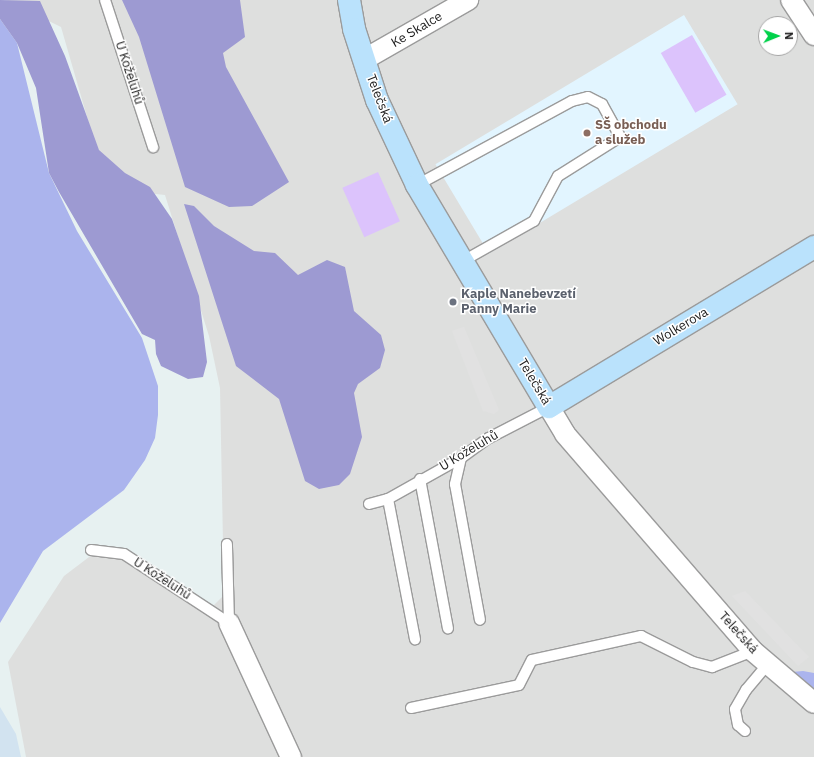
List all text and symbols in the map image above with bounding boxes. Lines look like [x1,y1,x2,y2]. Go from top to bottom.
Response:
street label: Ke Skalce [389,9,445,51]
north arrow [758,16,798,56]
text: N [782,32,796,40]
street label: U Koželuhů [111,39,147,107]
street label: Telečská [363,72,395,126]
place label: SŠ obchodu a služeb [595,118,667,149]
marker: SŠ obchodu a služeb [582,128,592,138]
place label: Kaple Nanebevzetí Panny Marie [461,287,576,318]
marker: Kaple Nanebevzetí Panny Marie [448,297,458,307]
street label: Wolkerova [651,305,711,349]
street label: Telečská [514,356,554,408]
street label: U Koželuhů [437,427,501,475]
street label: U Koželuhů [130,555,194,603]
street label: Telečská [715,609,761,657]

